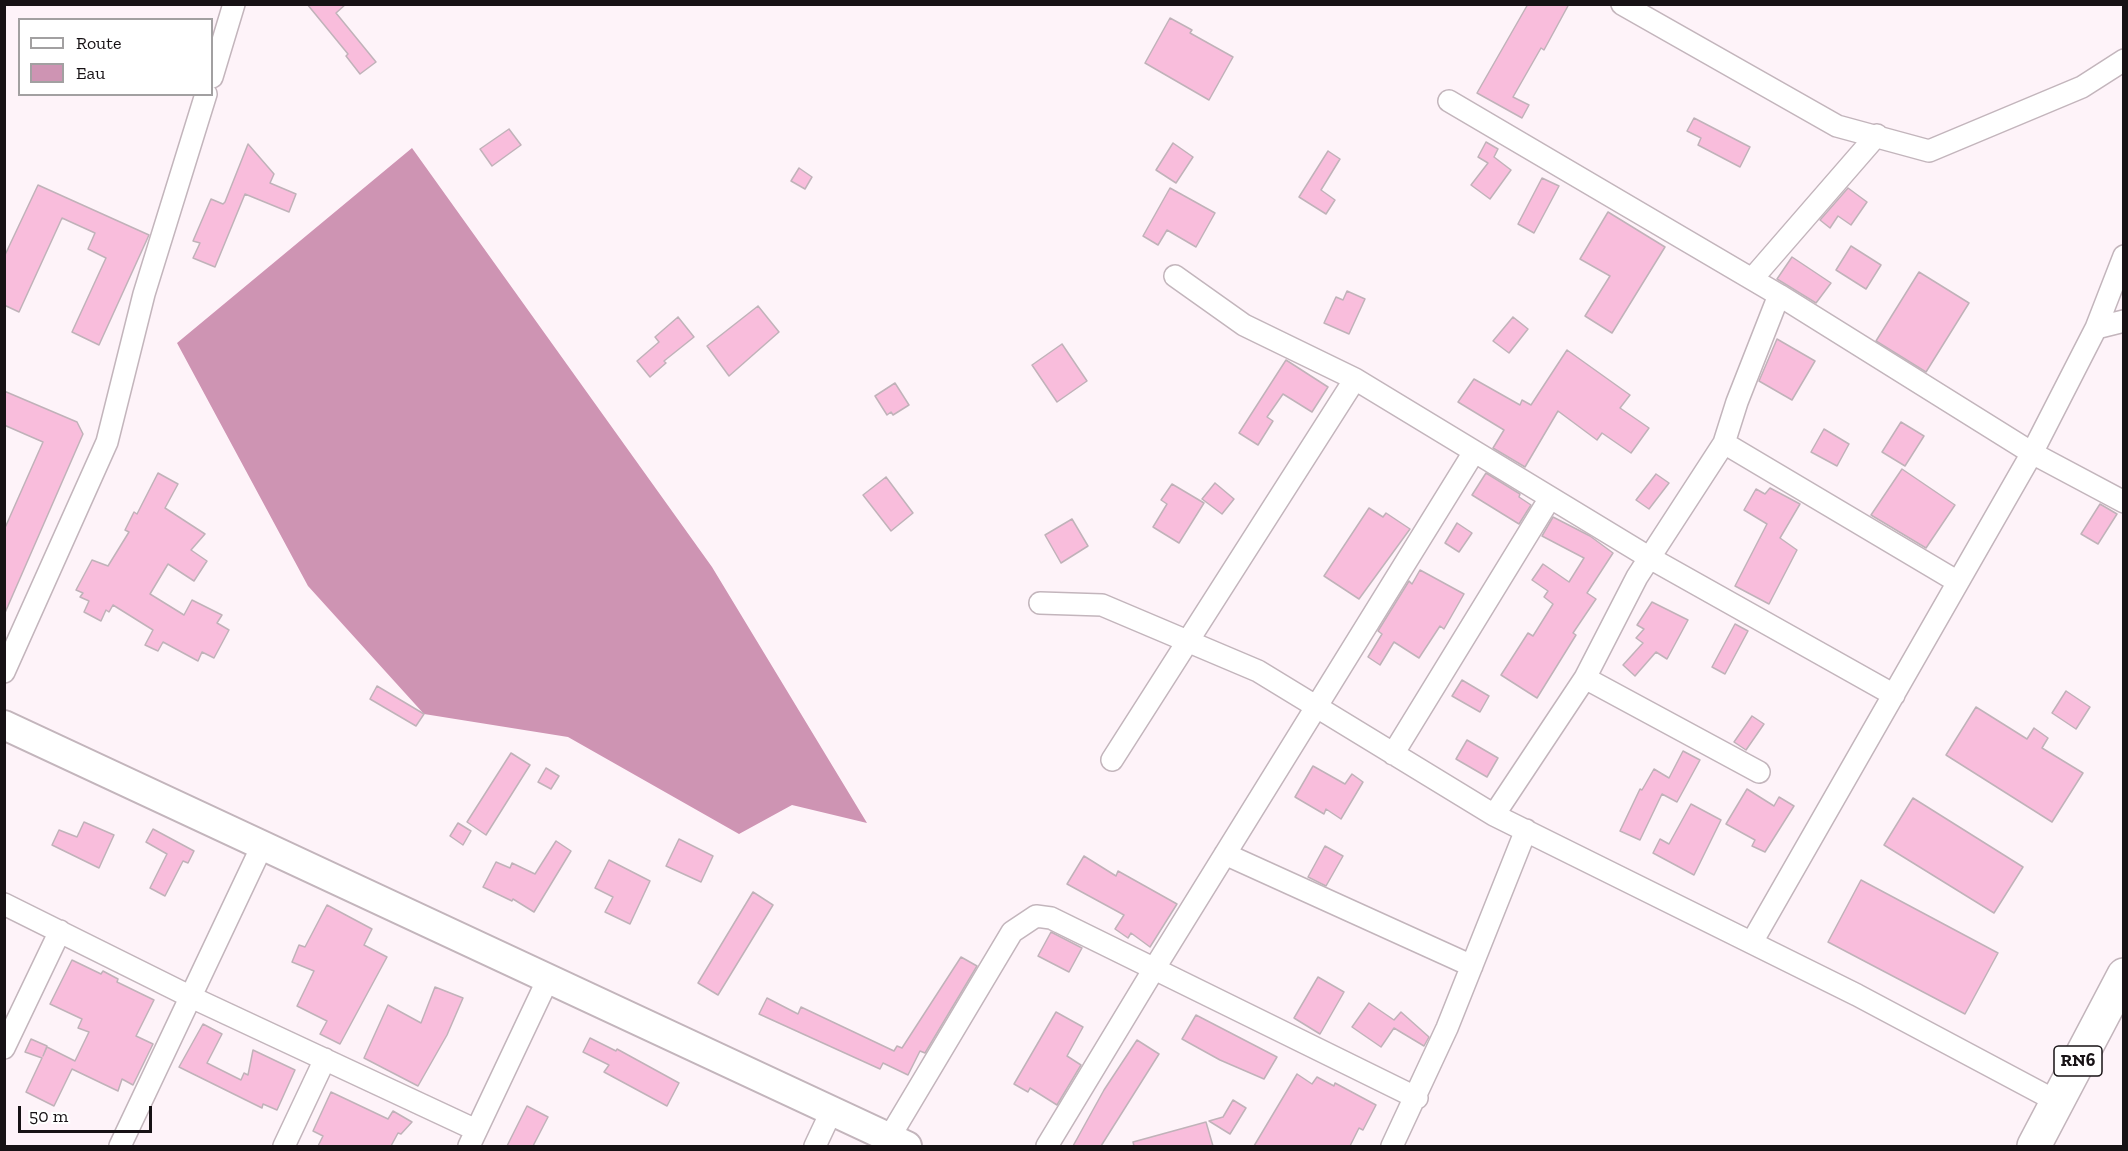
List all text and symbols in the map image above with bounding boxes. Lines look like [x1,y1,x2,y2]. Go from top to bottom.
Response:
legend [18,18,213,96]
text: Route [76,32,121,54]
text: Eau [76,62,105,84]
road number: RN6 [2054,1046,2102,1076]
scale bar [21,1094,154,1132]
text: 50 m [29,1105,68,1127]

